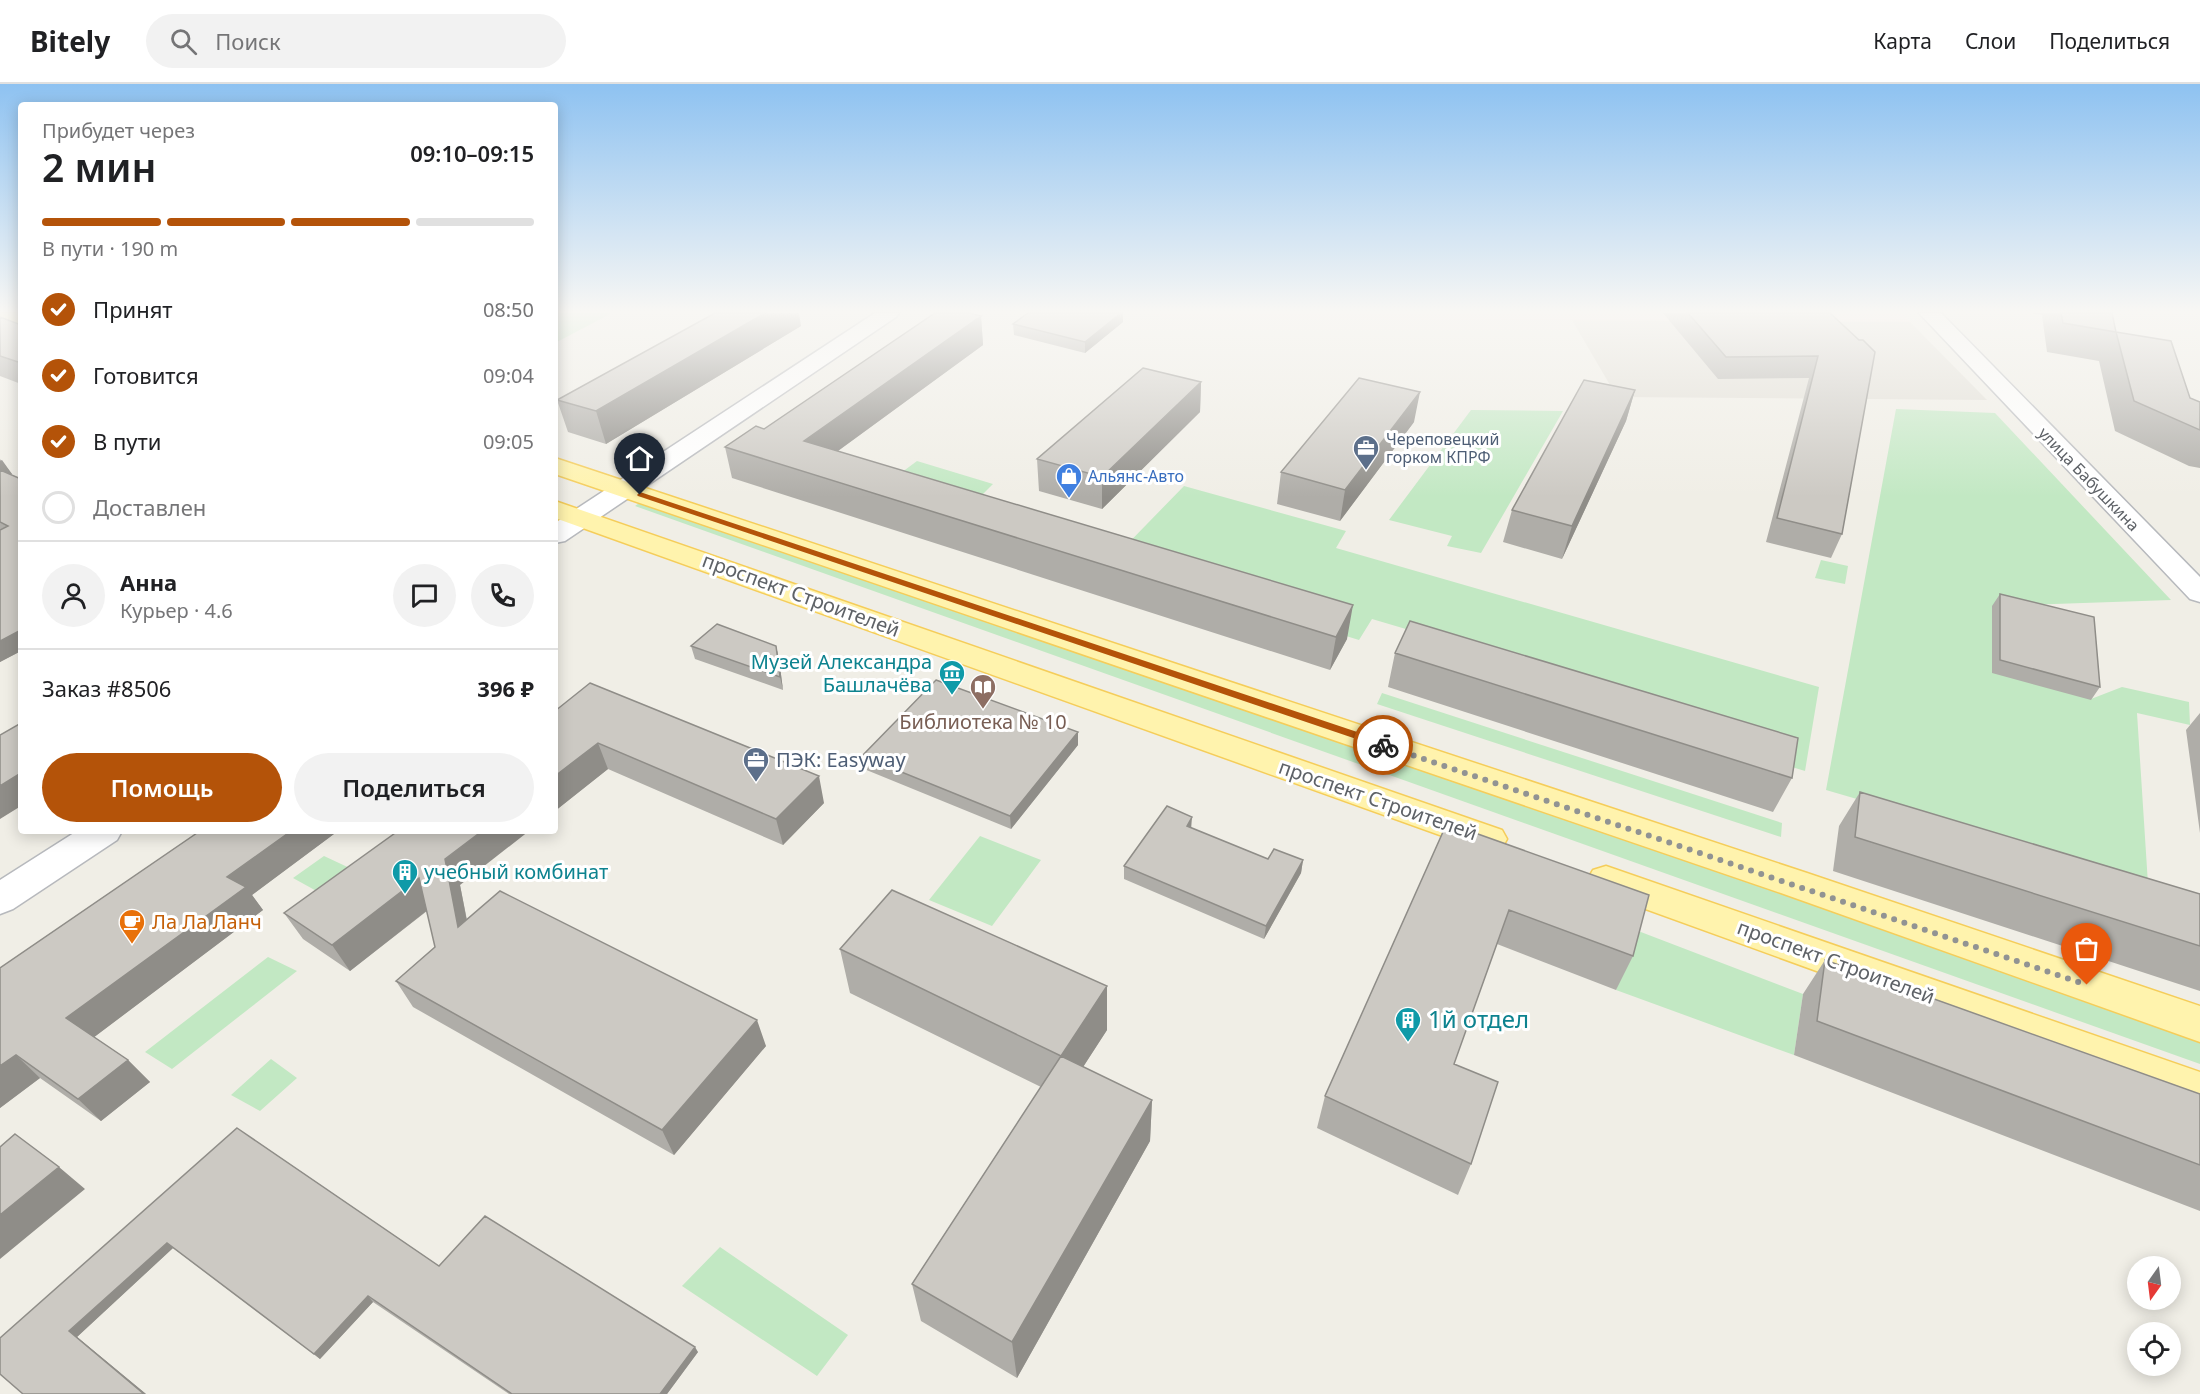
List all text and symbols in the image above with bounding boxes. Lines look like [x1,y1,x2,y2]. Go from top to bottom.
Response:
search box [146,14,566,68]
text: Bitely [30,22,110,60]
icon: search [167,25,200,58]
text: Поиск [215,26,281,56]
text: Карта [1873,27,1932,55]
text: Слои [1965,27,2016,55]
text: Поделиться [2049,27,2170,55]
text: Прибудет через [42,117,195,144]
text: 09:10–09:15 [410,138,534,168]
text: 2 мин [42,140,157,193]
text: В пути · 190 m [42,235,178,262]
icon: check [42,293,75,326]
text: Принят [93,294,173,324]
text: 08:50 [483,296,534,323]
icon: check [42,359,75,392]
text: Готовится [93,360,199,390]
text: 09:04 [483,362,534,389]
street label: улица Бабушкина [2034,422,2144,536]
icon: check [42,425,75,458]
text: В пути [93,426,161,456]
text: 09:05 [483,428,534,455]
place label: Череповецкий горком КПРФ [1386,428,1499,468]
pin [614,433,665,495]
office icon: Череповецкий горком КПРФ [1351,433,1381,471]
icon: home [623,442,656,475]
shop icon: Альянс-Авто [1054,461,1084,499]
place label: Альянс-Авто [1088,465,1184,487]
text: Доставлен [93,492,206,522]
street label: проспект Строителей [699,546,904,643]
button: person [42,564,105,627]
button: chat [393,564,456,627]
button: phone [471,564,534,627]
text: Анна [120,567,177,597]
text: Курьер · 4.6 [120,597,233,624]
place label: Музей Александра Башлачёва [751,648,932,698]
museum icon: Музей Александра Башлачёва [937,658,967,696]
library icon: Библиотека № 10 [968,672,998,710]
text: Заказ #8506 [42,673,171,703]
text: 396 ₽ [477,673,534,703]
place label: Библиотека № 10 [899,708,1067,735]
courier [1353,715,1413,775]
icon: bike [1367,729,1400,762]
office icon: ПЭК: Easyway [741,745,771,783]
place label: ПЭК: Easyway [776,746,907,773]
button: Помощь [42,753,282,822]
button: Поделиться [294,753,534,822]
street label: проспект Строителей [1275,753,1481,846]
building icon: учебный комбинат [390,857,420,895]
place label: учебный комбинат [424,858,608,885]
cafe icon: Ла Ла Ланч [117,907,147,945]
place label: Ла Ла Ланч [152,908,262,935]
street label: проспект Строителей [1734,913,1939,1010]
pin [2061,923,2112,985]
icon: bag [2070,932,2103,965]
place label: 1й отдел [1428,1002,1529,1035]
building icon: 1й отдел [1393,1005,1423,1043]
north arrow [2127,1256,2181,1310]
map controls [2127,1256,2181,1376]
button: locate [2127,1322,2181,1376]

